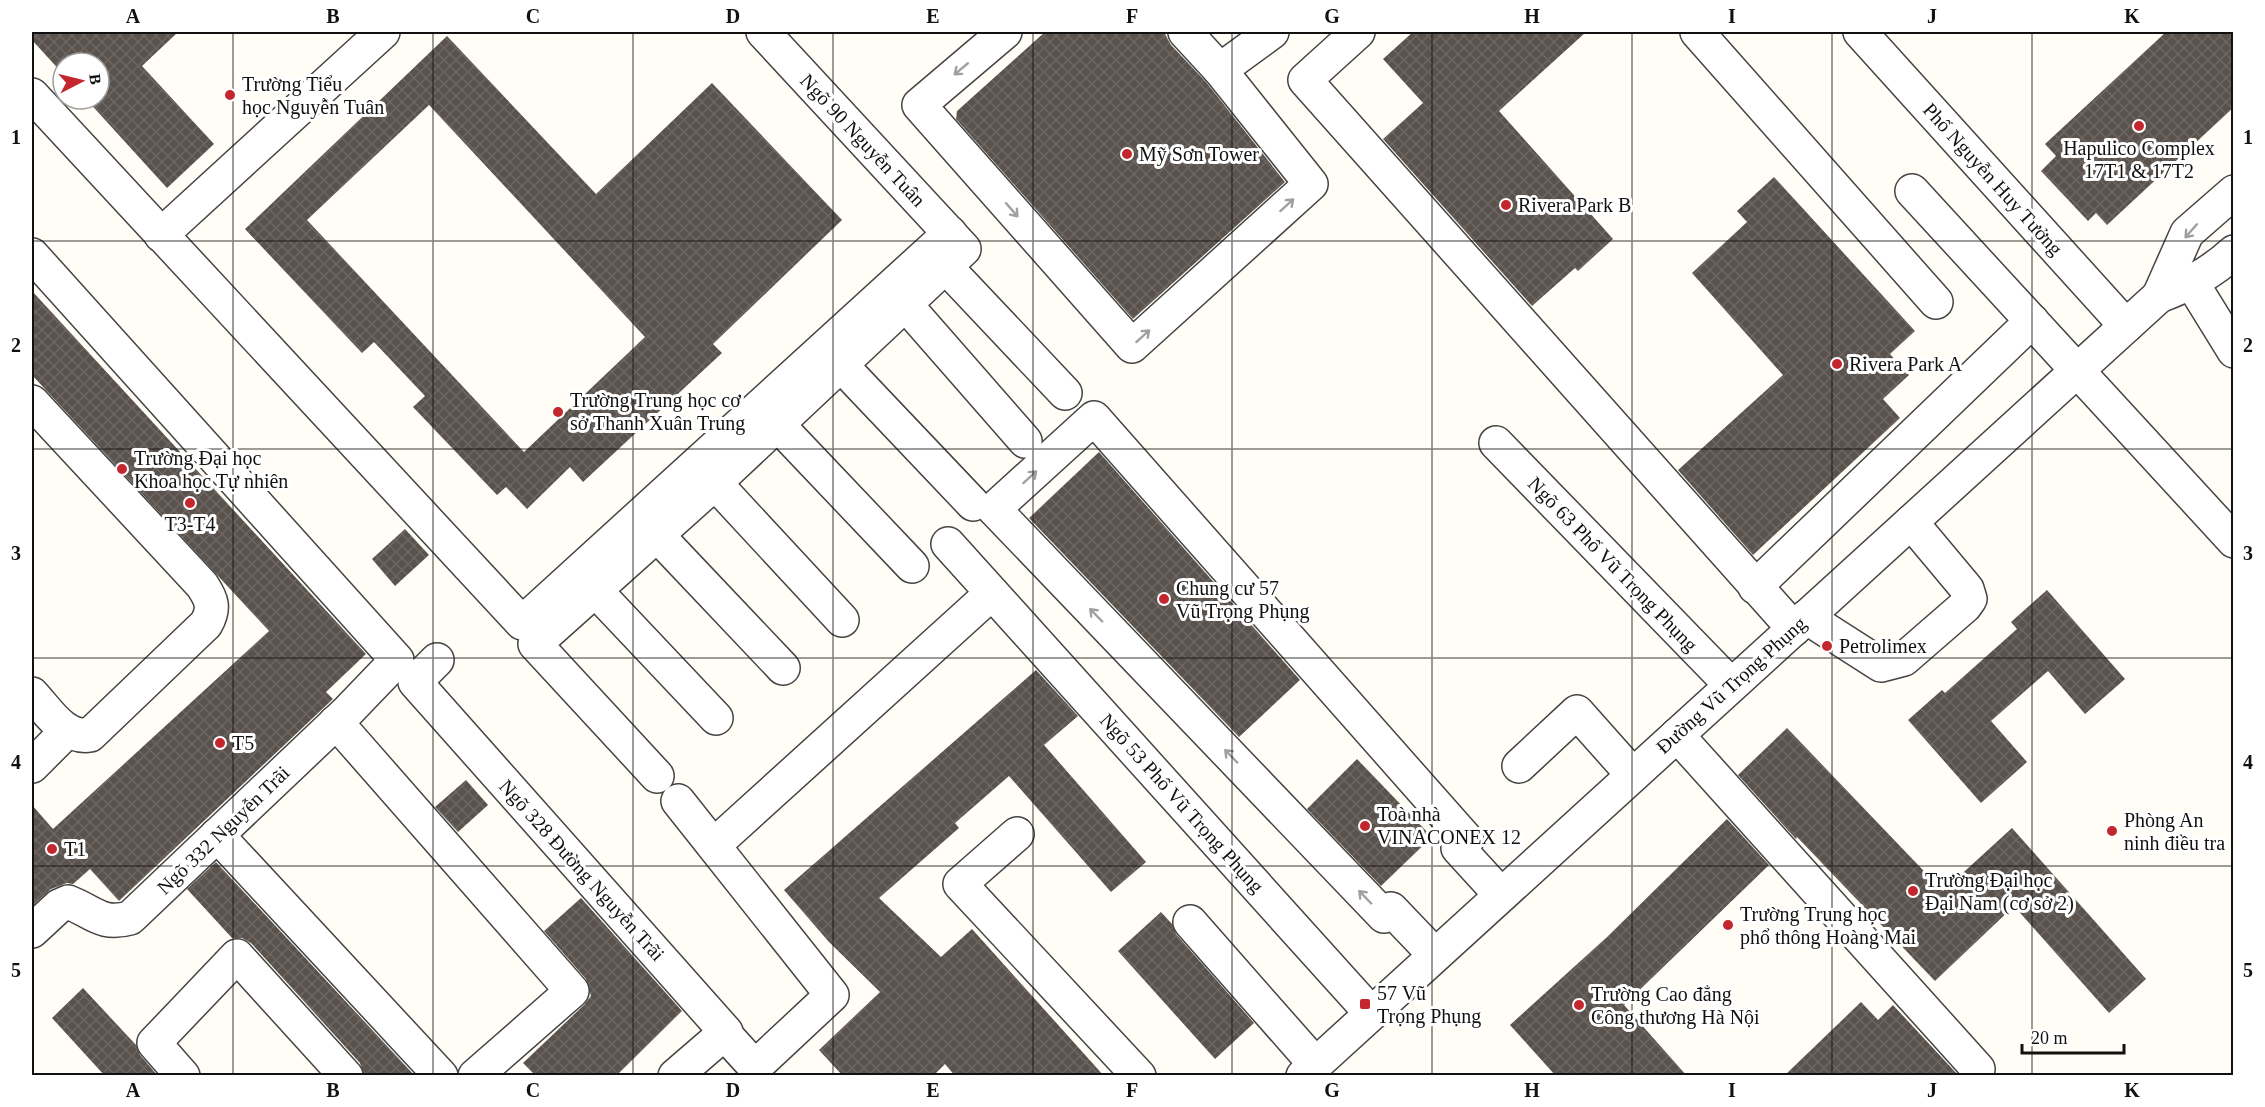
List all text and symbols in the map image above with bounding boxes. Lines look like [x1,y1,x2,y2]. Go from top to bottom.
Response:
text: A [126,5,141,27]
text: B [326,5,340,27]
text: C [526,5,540,27]
text: D [726,5,740,27]
text: E [926,5,940,27]
text: F [1126,5,1138,27]
text: G [1324,5,1340,27]
text: H [1524,5,1540,27]
text: I [1728,5,1736,27]
text: J [1927,5,1937,27]
text: K [2124,5,2140,27]
north arrow [51,51,111,111]
one-way arrow [953,63,969,76]
street label: Ngõ 90 Nguyễn Tuân [795,69,930,211]
text: B [86,73,105,86]
place label: Trường Tiểu học Nguyễn Tuân [242,73,384,119]
marker: Trường Tiểu học Nguyễn Tuân [223,88,237,102]
street label: Phố Nguyễn Huy Tưởng [1918,98,2067,260]
marker: Hapulico Complex 17T1 & 17T2 [2132,119,2146,133]
text: 1 [11,126,21,148]
text: 1 [2243,126,2253,148]
place label: Hapulico Complex 17T1 & 17T2 [2063,137,2215,182]
place label: Mỹ Sơn Tower [1139,143,1259,166]
marker: Mỹ Sơn Tower [1120,147,1134,161]
place label: Rivera Park B [1518,194,1631,216]
one-way arrow [1279,198,1294,212]
marker: Rivera Park B [1499,198,1513,212]
one-way arrow [1005,202,1019,217]
one-way arrow [2184,223,2198,238]
one-way arrow [1135,329,1150,343]
text: 2 [11,334,21,356]
text: 2 [2243,334,2253,356]
place label: Rivera Park A [1849,353,1963,375]
marker: Rivera Park A [1830,357,1844,371]
place label: Trường Trung học cơ sở Thanh Xuân Trung [570,389,745,435]
marker: Trường Trung học cơ sở Thanh Xuân Trung [551,405,565,419]
place label: Trường Đại học Khoa học Tự nhiên [134,447,288,492]
marker: Trường Đại học Khoa học Tự nhiên [115,462,129,476]
one-way arrow [1023,470,1038,484]
street label: Ngõ 63 Phố Vũ Trọng Phụng [1523,472,1702,656]
marker: T3-T4 [183,496,197,510]
place label: T3-T4 [164,513,216,535]
text: 3 [11,542,21,564]
text: 3 [2243,542,2253,564]
place label: Chung cư 57 Vũ Trọng Phụng [1176,577,1309,623]
marker: Chung cư 57 Vũ Trọng Phụng [1157,592,1171,606]
one-way arrow [1088,608,1103,623]
street label: Đường Vũ Trọng Phụng [1652,612,1811,759]
place label: Petrolimex [1839,635,1927,657]
marker: Petrolimex [1820,639,1834,653]
street label: Ngõ 53 Phố Vũ Trọng Phụng [1095,709,1268,898]
place label: T5 [232,732,254,754]
marker: T5 [213,736,227,750]
one-way arrow [1223,749,1238,764]
text: 4 [11,751,21,773]
text: 4 [2243,751,2253,773]
street label: Ngõ 332 Nguyễn Trãi [152,761,295,899]
street label: Ngõ 328 Đường Nguyễn Trãi [494,775,669,966]
place label: Toà nhà VINACONEX 12 [1377,803,1521,848]
place label: Phòng An ninh điều tra [2124,809,2225,854]
marker: Toà nhà VINACONEX 12 [1358,819,1372,833]
marker: Phòng An ninh điều tra [2105,824,2119,838]
place label: T1 [64,838,86,860]
marker: T1 [45,842,59,856]
place label: Trường Đại học Đại Nam (cơ sở 2) [1925,869,2074,915]
marker: Trường Đại học Đại Nam (cơ sở 2) [1906,884,1920,898]
one-way arrow [1359,890,1373,905]
place label: Trường Trung học phổ thông Hoàng Mai [1740,903,1917,949]
marker: Trường Trung học phổ thông Hoàng Mai [1721,918,1735,932]
text: 5 [11,959,21,981]
text: 5 [2243,959,2253,981]
place label: 57 Vũ Trọng Phụng [1377,982,1481,1028]
place label: Trường Cao đẳng Công thương Hà Nội [1591,983,1760,1029]
marker: 57 Vũ Trọng Phụng [1358,997,1372,1011]
marker: Trường Cao đẳng Công thương Hà Nội [1572,998,1586,1012]
scale bar [2022,1017,2124,1055]
text: 20 m [2031,1028,2068,1048]
text: A [126,1079,141,1101]
text: B [326,1079,340,1101]
text: C [526,1079,540,1101]
text: D [726,1079,740,1101]
text: E [926,1079,940,1101]
text: F [1126,1079,1138,1101]
text: G [1324,1079,1340,1101]
text: H [1524,1079,1540,1101]
text: I [1728,1079,1736,1101]
text: J [1927,1079,1937,1101]
text: K [2124,1079,2140,1101]

